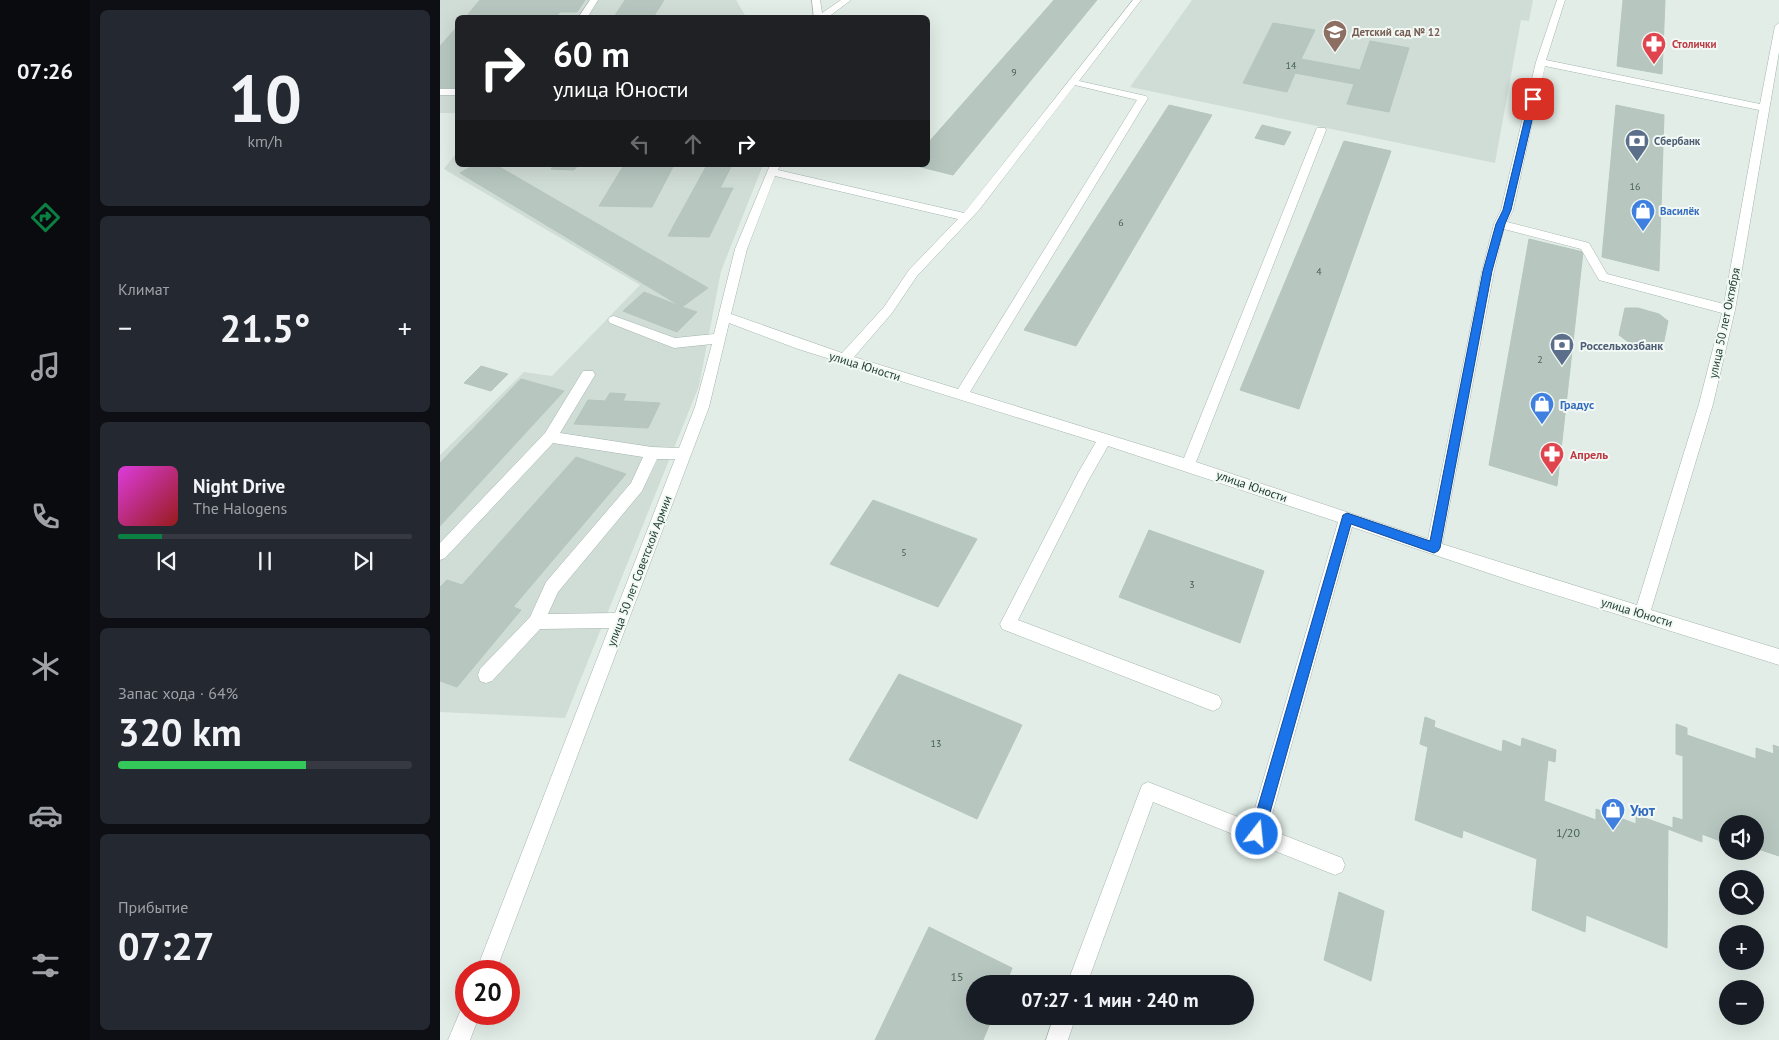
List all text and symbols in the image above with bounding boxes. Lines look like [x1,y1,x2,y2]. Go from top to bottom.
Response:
school or university icon: Детский сад № 12 [1322,19,1348,53]
place label: Детский сад № 12 [1352,25,1440,39]
text: 60 m [553,31,630,77]
pharmacy icon: Столички [1641,31,1667,65]
icon: right [470,35,535,100]
place label: Столички [1672,37,1716,51]
text: 10 [228,56,302,140]
text: 07:26 [17,57,73,85]
house number: 14 [1286,59,1297,72]
house number: 9 [1011,66,1017,79]
text: улица Юности [553,75,689,103]
pin [1512,78,1554,120]
icon: arrive [1519,85,1547,113]
bank icon: Сбербанк [1624,128,1650,162]
icon: left [626,130,654,158]
icon: ahead [679,130,707,158]
icon: right [732,130,760,158]
text: km/h [247,131,283,151]
place label: Сбербанк [1654,134,1701,148]
house number: 16 [1630,180,1640,193]
shop icon: Василёк [1630,198,1656,232]
icon: directions [28,200,63,235]
place label: Василёк [1660,204,1700,218]
house number: 6 [1118,216,1124,229]
house number: 4 [1316,265,1322,278]
street label: улица 50 лет Октября [1705,266,1743,380]
text: Климат [118,279,169,299]
text: 21.5° [220,303,310,352]
text: − [118,309,132,346]
text: + [398,309,412,346]
bank icon: Россельхозбанк [1549,332,1575,366]
place label: Россельхозбанк [1580,338,1663,353]
street label: улица Юности [827,348,903,384]
icon: music [28,349,63,384]
house number: 2 [1537,353,1543,366]
shop icon: Градус [1529,391,1555,425]
place label: Градус [1560,397,1594,412]
pharmacy icon: Апрель [1539,441,1565,475]
place label: Апрель [1570,447,1608,462]
street label: улица Юности [1215,467,1289,505]
text: Night Drive [193,474,285,498]
street label: улица 50 лет Советской Армии [603,493,675,649]
text: The Halogens [193,498,287,518]
icon: phone [28,499,63,534]
house number: 5 [901,546,907,559]
icon: previous [153,547,181,575]
icon: pause [251,547,279,575]
icon: next [349,547,377,575]
house number: 3 [1189,578,1195,591]
street label: улица Юности [1599,594,1675,630]
icon: climate [28,649,63,684]
text: Запас хода · 64% [118,683,238,703]
text: 320 km [118,707,242,756]
house number: 13 [931,737,941,750]
shop icon: Уют [1600,797,1626,831]
icon: car [28,798,63,833]
place label: Уют [1629,801,1656,820]
position arrow [1230,807,1282,859]
map controls [1719,815,1764,1025]
button: sound [1719,815,1764,860]
house number: 1/20 [1556,825,1580,840]
button: search [1719,870,1764,915]
text: Прибытие [118,897,188,917]
text: 07:27 [118,921,214,970]
button: + [1719,925,1764,970]
icon: filters [28,948,63,983]
speed limit sign: 20 [455,960,520,1025]
house number: 15 [950,969,964,984]
button: − [1719,980,1764,1025]
text: 07:27 · 1 мин · 240 m [1021,988,1199,1012]

